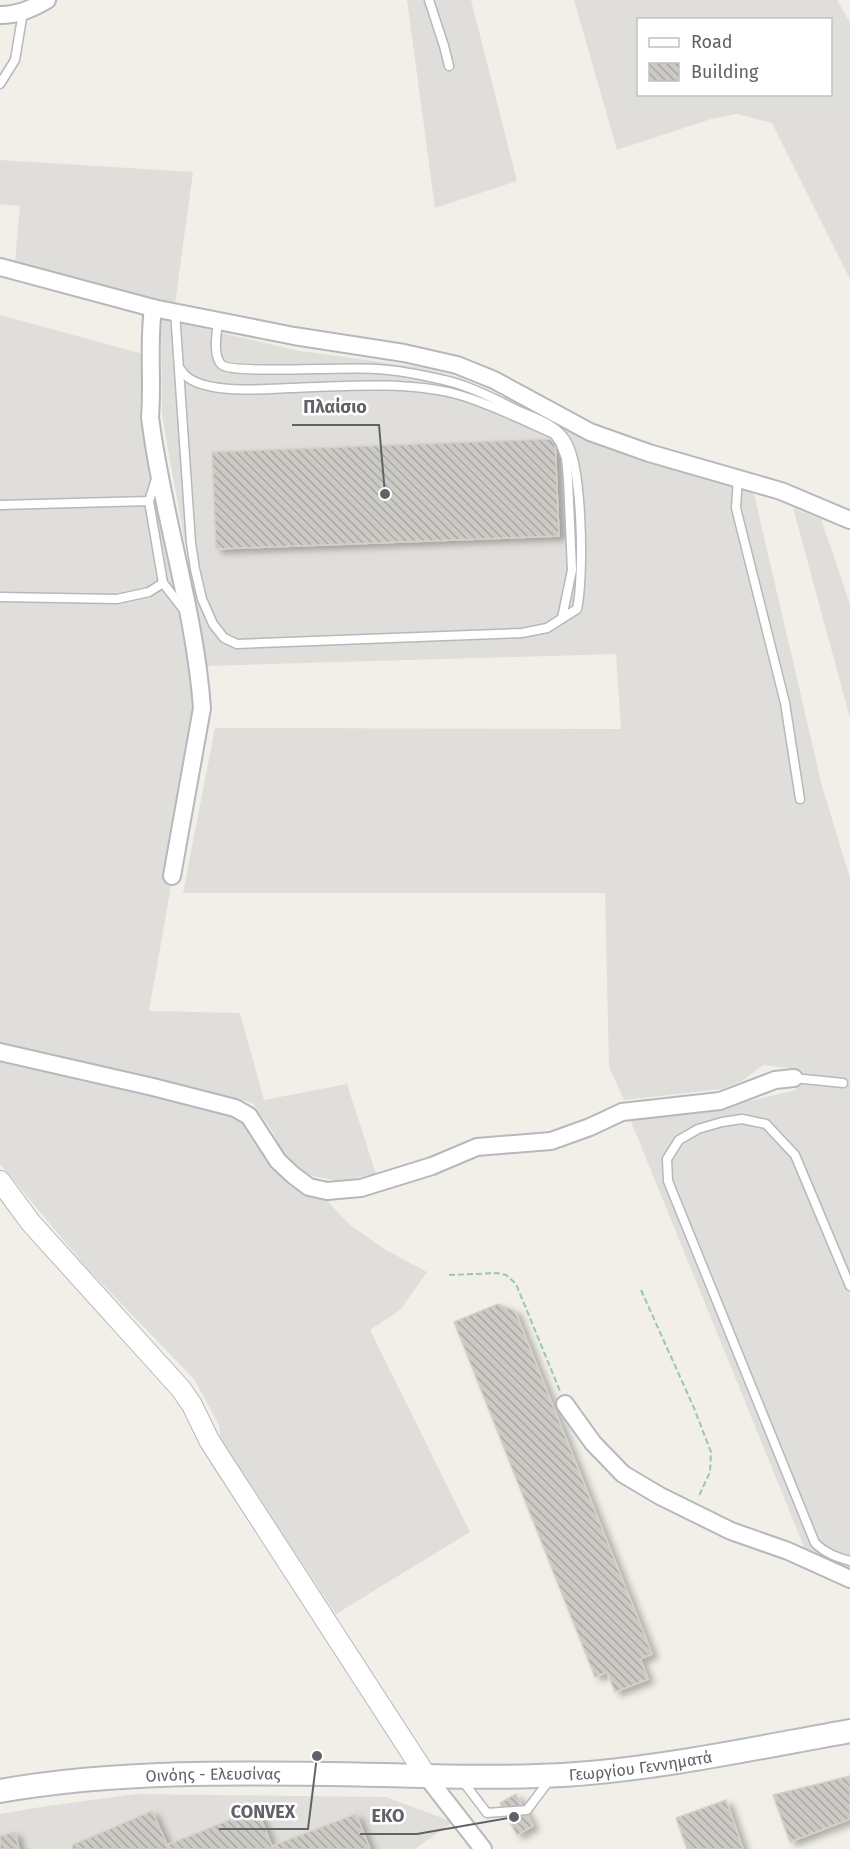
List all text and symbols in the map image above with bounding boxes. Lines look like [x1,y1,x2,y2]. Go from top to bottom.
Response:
legend [637,18,832,96]
text: Road [691,31,733,53]
text: Building [691,61,759,83]
callout: Πλαίσιο [292,389,379,425]
text: Πλαίσιο [303,396,367,418]
street label: Γεωργίου Γεννηματά [568,1747,714,1785]
street label: Οινόης - Ελευσίνας [145,1764,281,1786]
callout: CONVEX [219,1793,308,1829]
callout: EKO [360,1798,417,1834]
text: CONVEX [231,1801,296,1823]
text: EKO [372,1805,404,1827]

